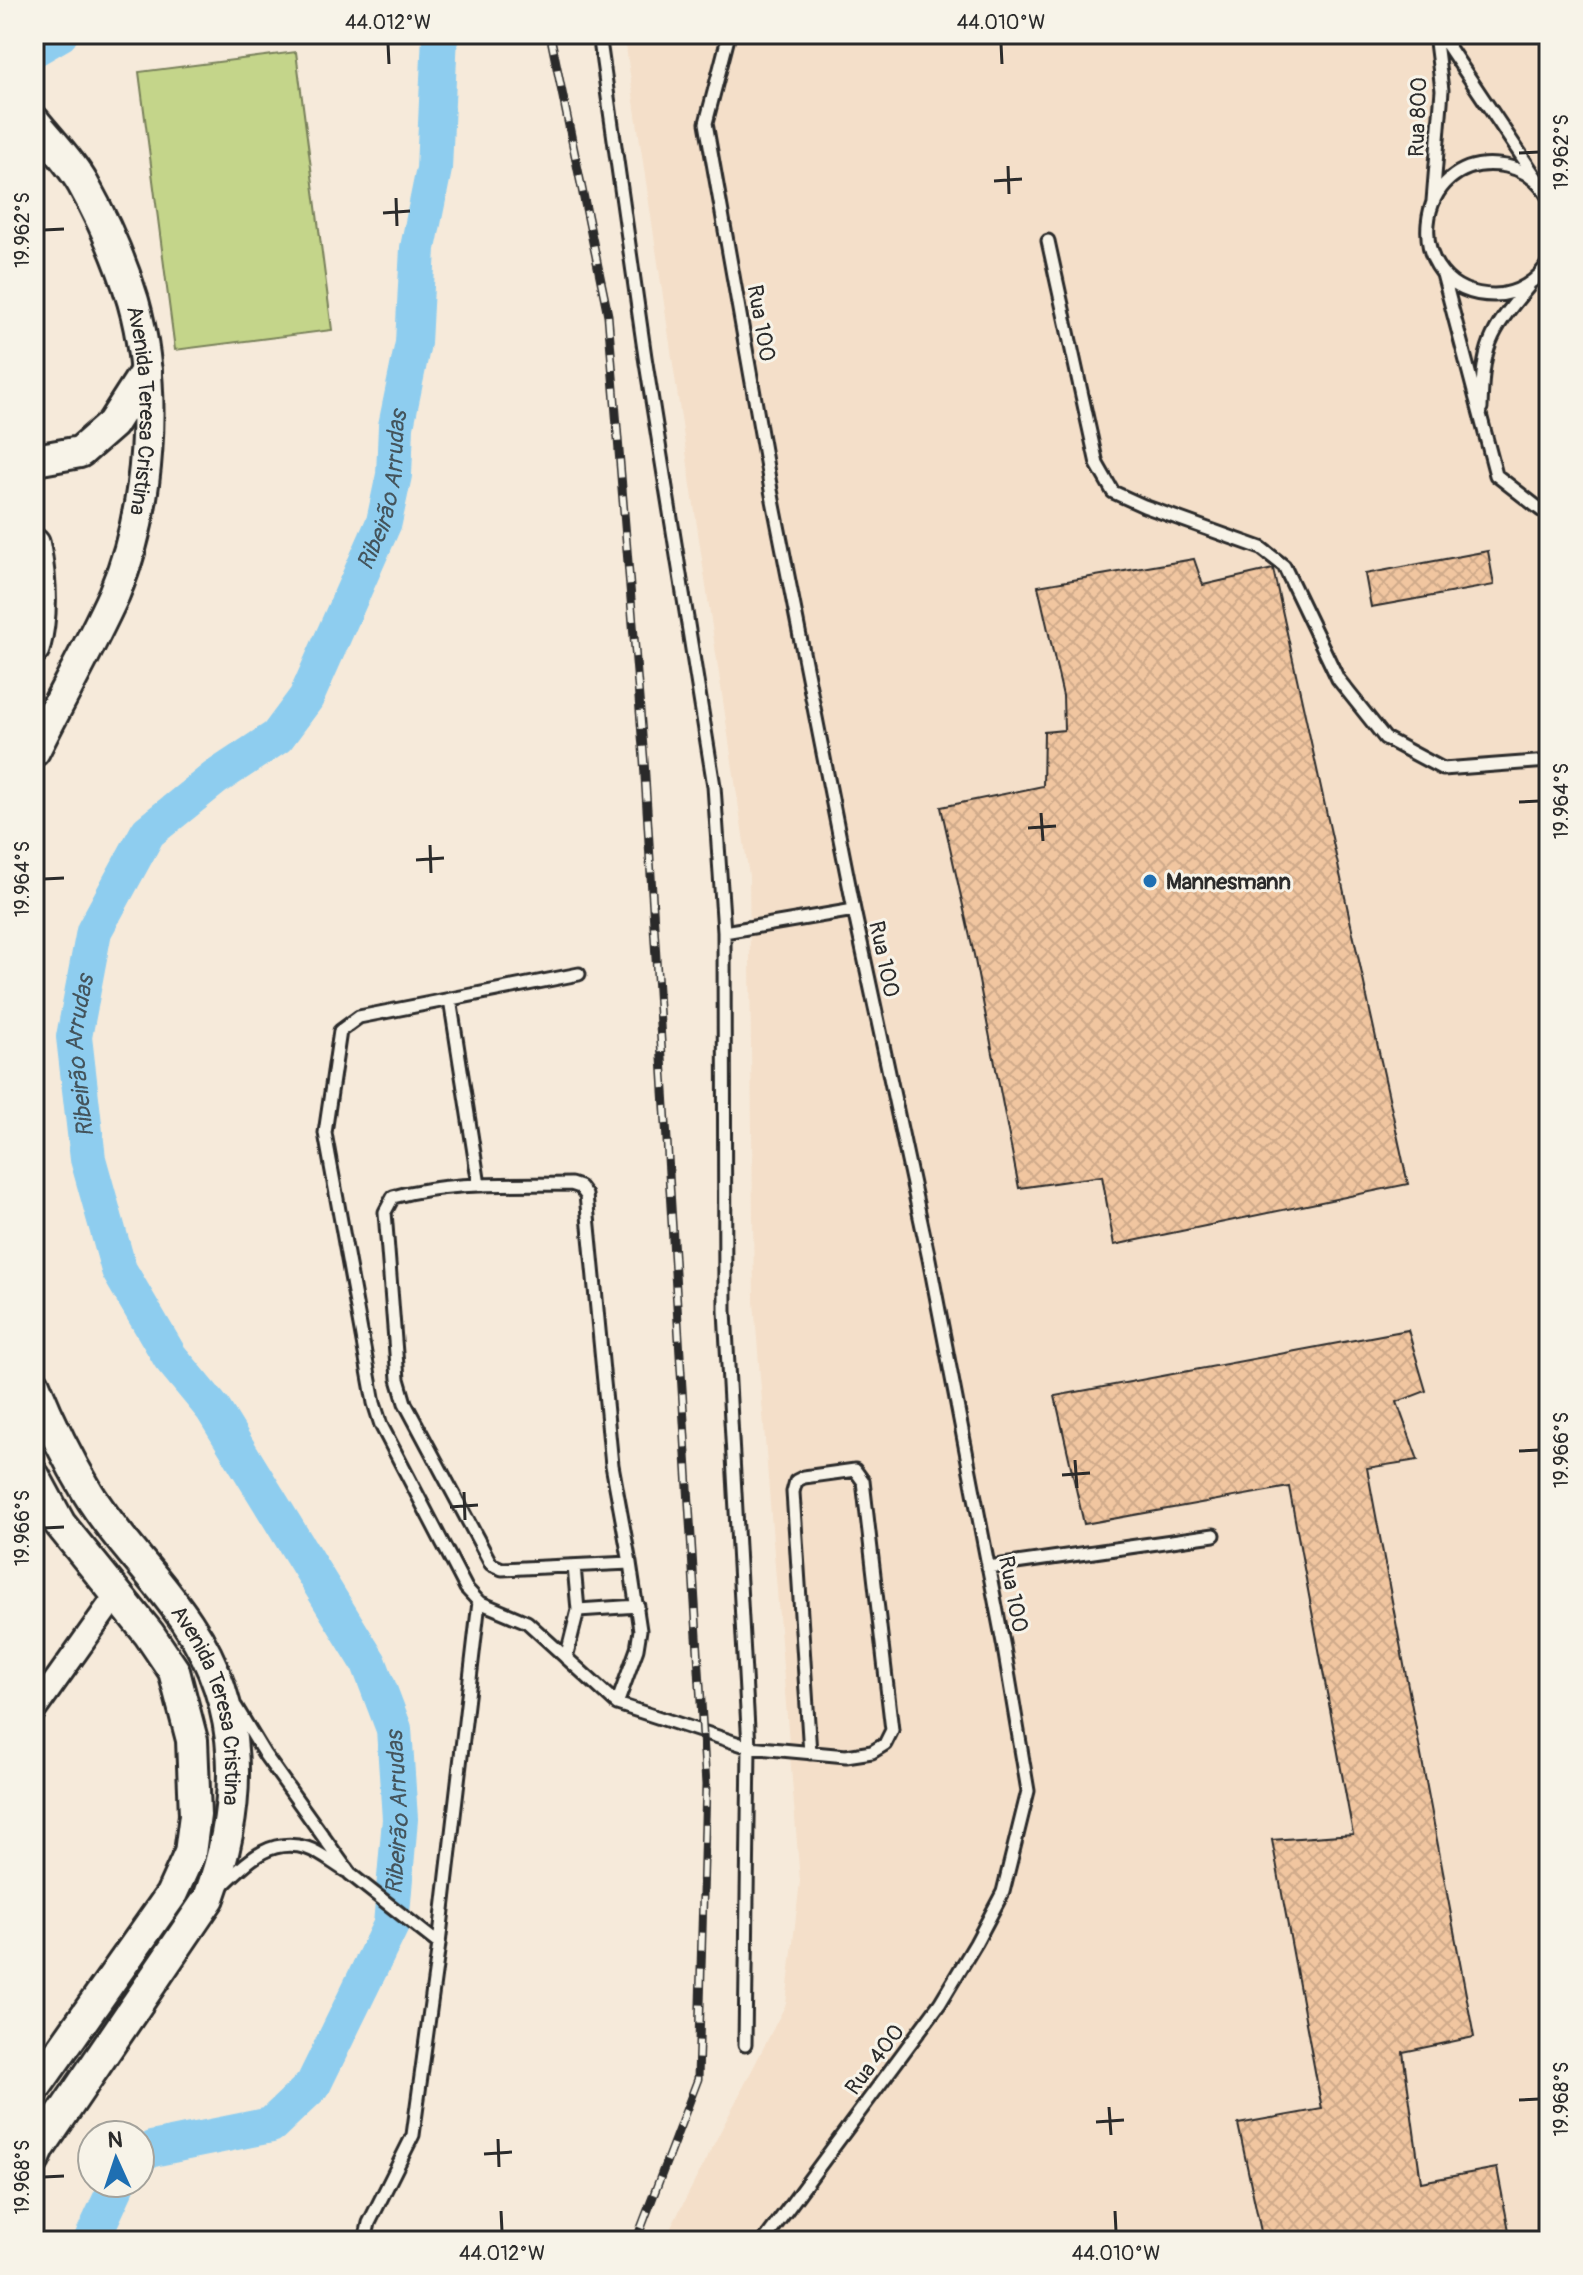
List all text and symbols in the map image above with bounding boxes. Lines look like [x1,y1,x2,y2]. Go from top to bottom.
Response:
text: 44.012°W [345,10,431,35]
text: 44.010°W [957,10,1045,35]
street label: Rua 800 [1403,77,1433,157]
text: 19.962°S [1549,114,1574,190]
text: 19.962°S [10,192,35,268]
street label: Rua 100 [741,283,782,364]
street label: Avenida Teresa Cristina [120,303,160,518]
water label: Ribeirão Arrudas [351,406,414,575]
text: 19.964°S [1549,763,1574,839]
text: 19.964°S [10,841,35,917]
place label: Mannesmann [1166,868,1291,896]
marker: Mannesmann [1141,872,1159,890]
street label: Rua 100 [862,918,906,1000]
water label: Ribeirão Arrudas [60,970,101,1139]
text: 19.966°S [1549,1412,1574,1488]
text: 19.966°S [10,1490,35,1566]
street label: Rua 100 [992,1553,1034,1635]
street label: Avenida Teresa Cristina [164,1600,246,1807]
water label: Ribeirão Arrudas [380,1728,416,1896]
street label: Rua 400 [839,2019,911,2101]
text: 19.968°S [1549,2062,1574,2136]
north arrow [76,2119,156,2199]
text: N [107,2126,123,2154]
text: 19.968°S [10,2140,35,2214]
text: 44.012°W [459,2241,545,2266]
text: 44.010°W [1072,2241,1160,2266]

